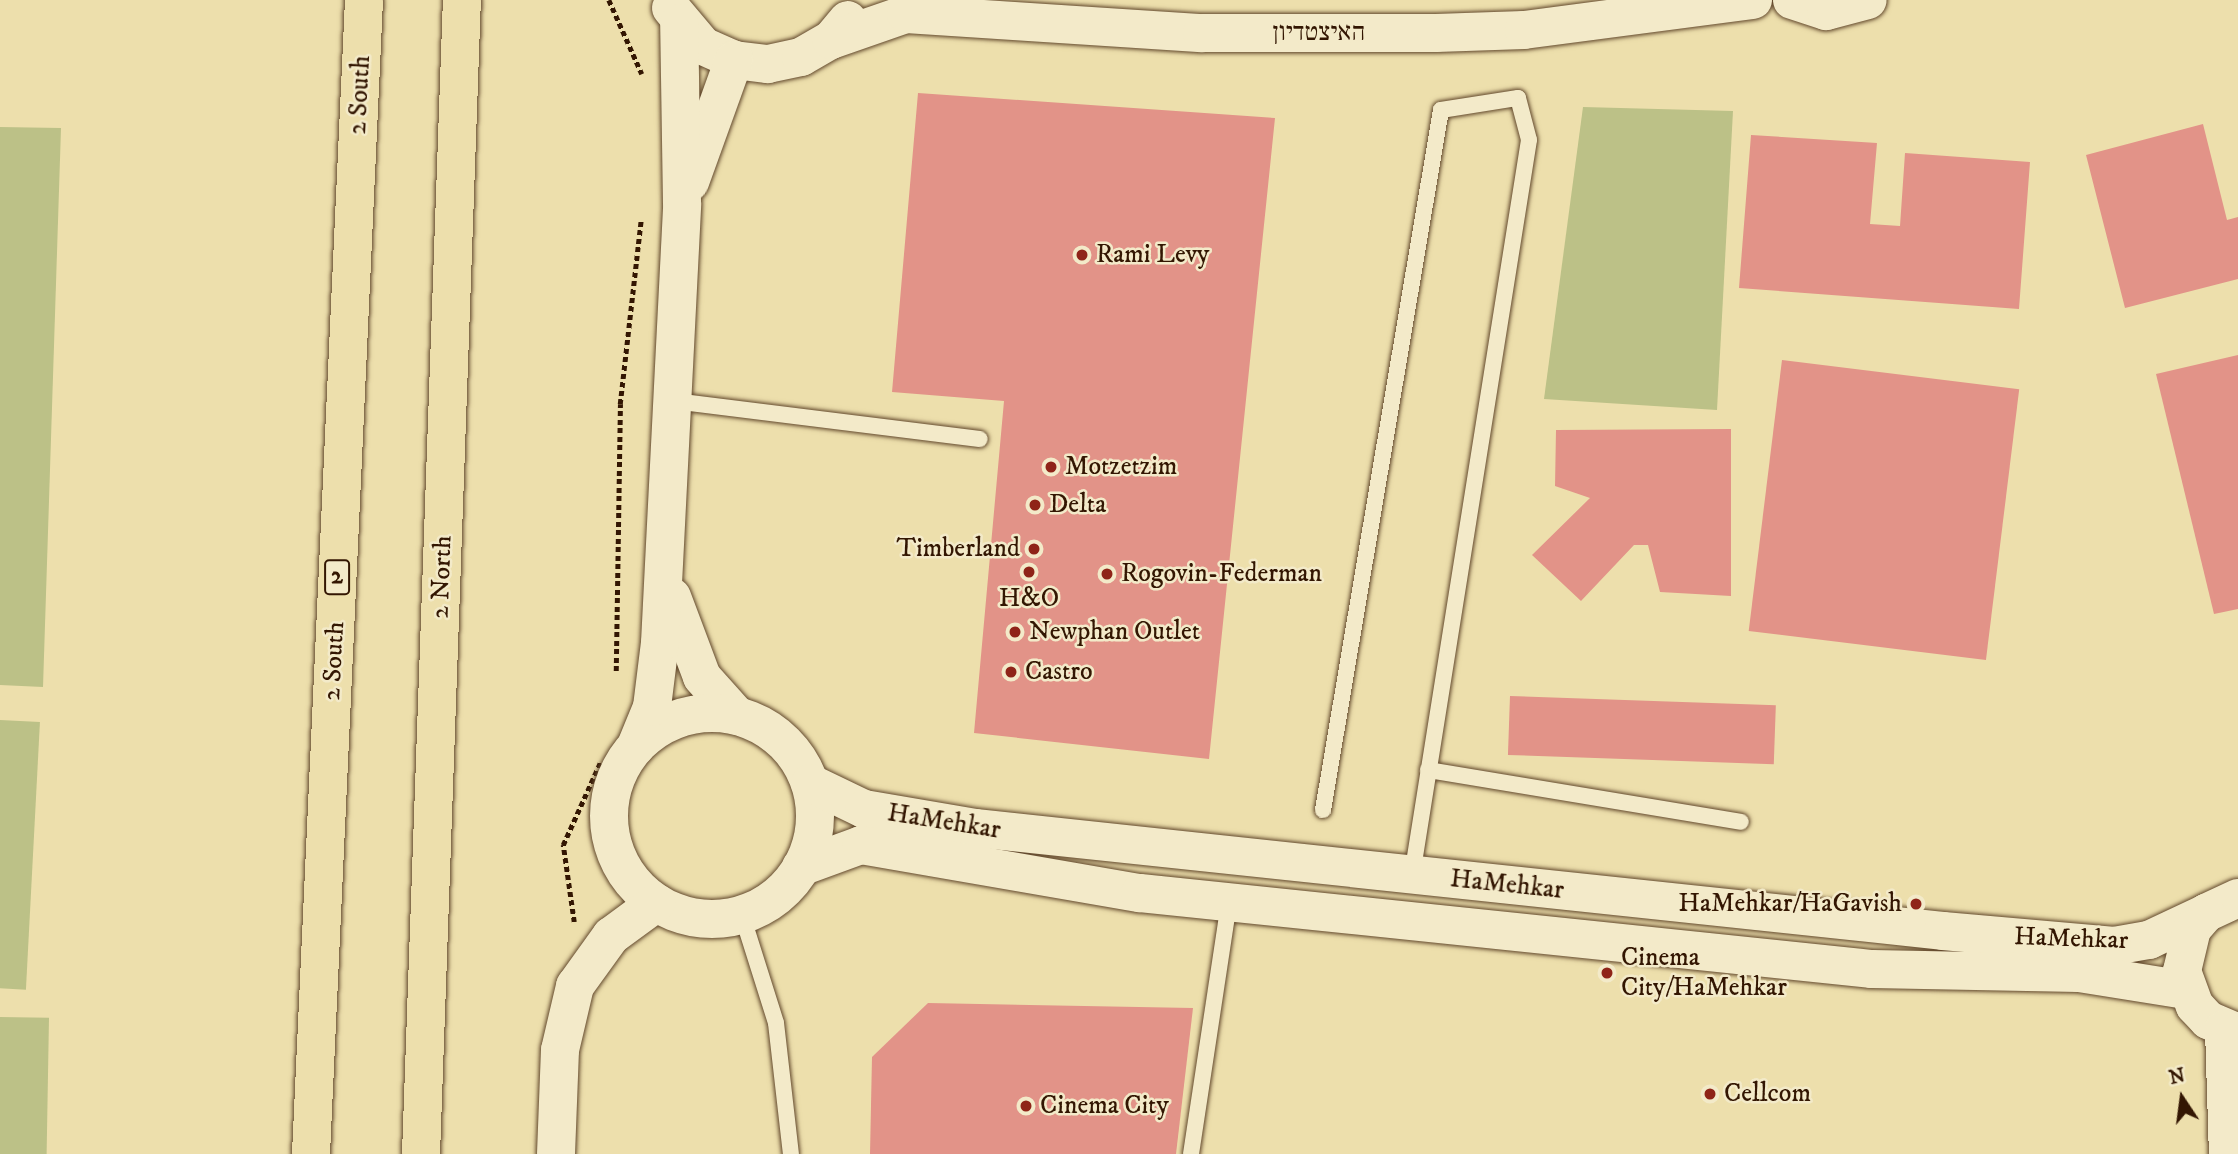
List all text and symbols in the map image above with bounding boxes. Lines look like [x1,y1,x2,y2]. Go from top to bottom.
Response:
street label: האיצטדיון [1273,17,1365,49]
street label: 2 South [342,55,378,135]
place label: Rami Levy [1096,239,1209,271]
marker: Rami Levy [1074,247,1090,263]
place label: Motzetzim [1065,451,1177,483]
marker: Motzetzim [1043,459,1059,475]
place label: Delta [1049,489,1106,521]
marker: Delta [1027,497,1043,513]
place label: Timberland [896,533,1020,565]
street label: 2 North [425,535,459,619]
marker: Timberland [1026,541,1042,557]
road number: 2 [323,556,351,598]
place label: Rogovin-Federman [1121,558,1322,590]
marker: H&O [1021,564,1037,580]
marker: Rogovin-Federman [1099,566,1115,582]
place label: H&O [999,583,1059,615]
place label: Newphan Outlet [1029,616,1200,648]
street label: 2 South [316,621,352,701]
marker: Newphan Outlet [1007,624,1023,640]
place label: Castro [1025,656,1093,688]
marker: Castro [1003,664,1019,680]
street label: HaMehkar [885,798,1003,846]
street label: HaMehkar [1449,864,1565,906]
place label: HaMehkar/HaGavish [1678,888,1902,920]
marker: HaMehkar/HaGavish [1908,896,1924,912]
street label: HaMehkar [2013,921,2129,957]
place label: Cinema City/HaMehkar [1621,942,1787,1004]
marker: Cinema City/HaMehkar [1599,965,1615,981]
north arrow [2147,1063,2217,1133]
text: N [2167,1064,2187,1090]
place label: Cellcom [1724,1078,1811,1110]
marker: Cellcom [1702,1086,1718,1102]
place label: Cinema City [1040,1090,1169,1122]
marker: Cinema City [1018,1098,1034,1114]

